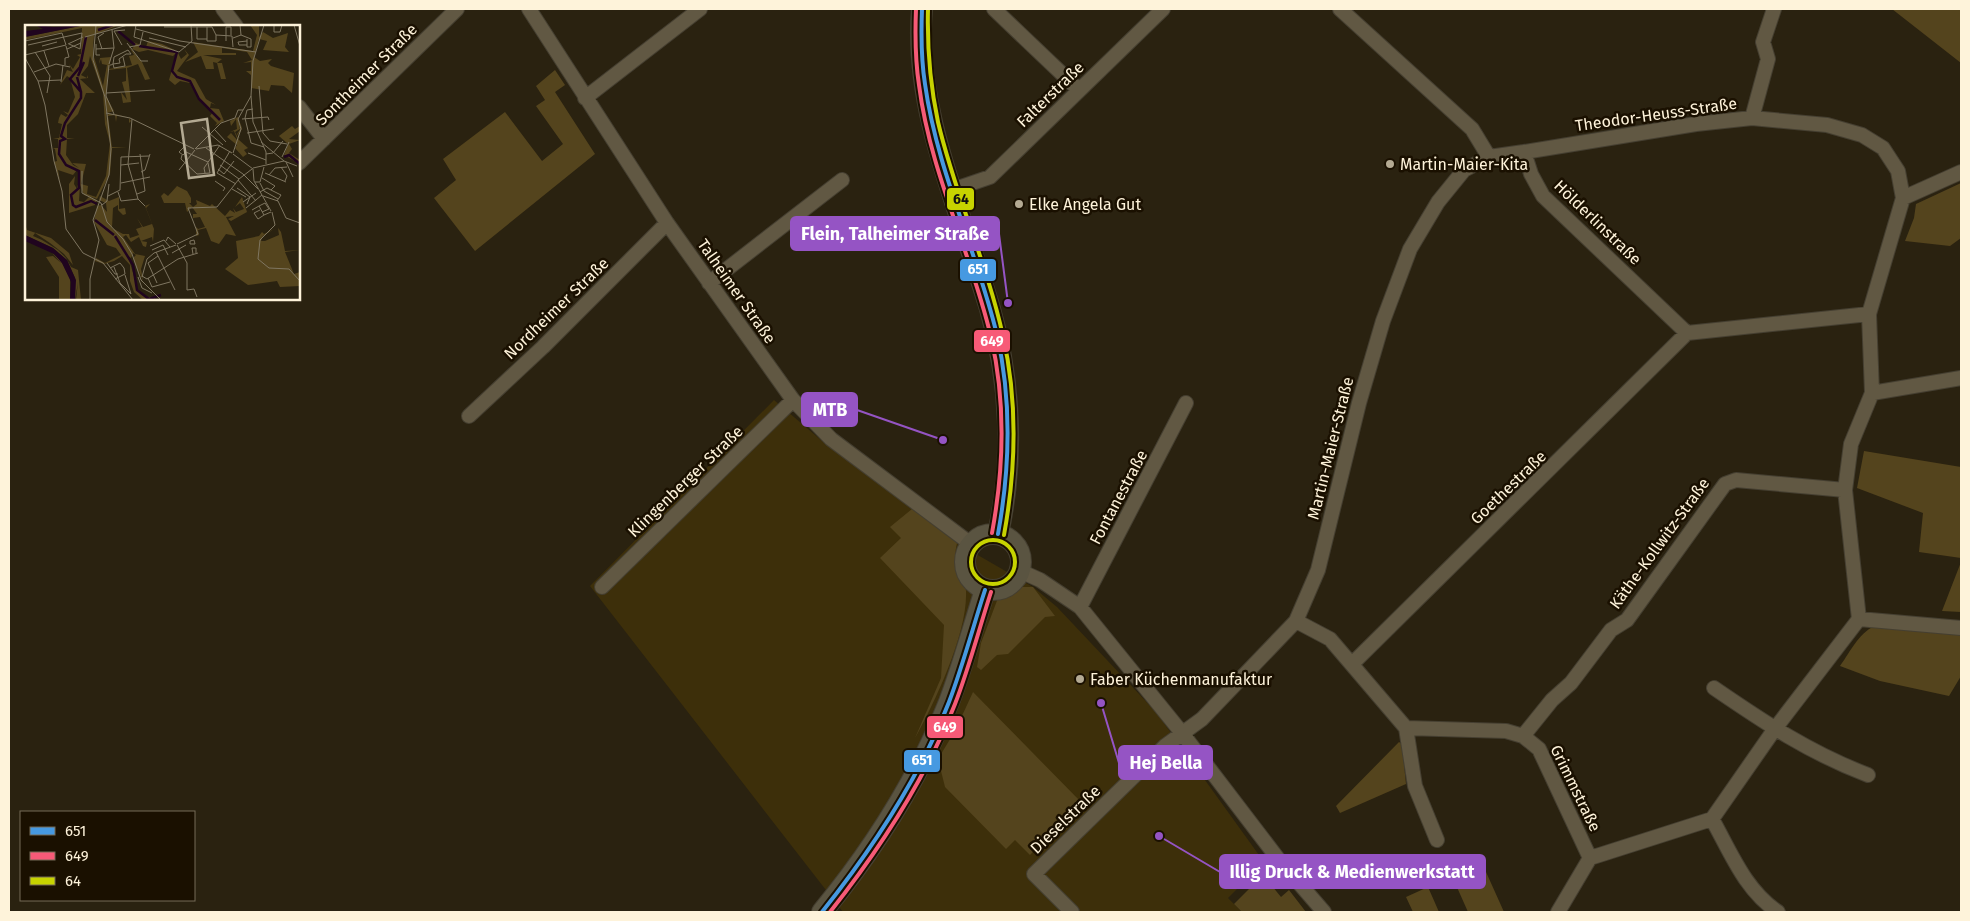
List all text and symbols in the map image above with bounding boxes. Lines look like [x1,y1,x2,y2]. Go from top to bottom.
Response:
street label: Sontheimer Straße [312,20,421,129]
inset map [25,25,300,300]
street label: Falterstraße [1013,58,1088,131]
street label: Theodor-Heuss-Straße [1574,94,1738,135]
place label: Martin-Maier-Kita [1400,155,1528,174]
marker: Martin-Maier-Kita [1384,158,1396,170]
street label: Hölderlinstraße [1550,176,1645,269]
line badge: 64 [946,187,975,211]
text: 64 [953,191,969,208]
place label: Elke Angela Gut [1029,195,1141,214]
marker: Elke Angela Gut [1013,198,1025,210]
callout: Flein, Talheimer Straße [791,217,999,250]
text: Flein, Talheimer Straße [801,223,989,245]
street label: Talheimer Straße [693,235,780,347]
street label: Nordheimer Straße [500,254,613,363]
line badge: 651 [959,258,997,282]
text: 651 [967,261,989,278]
line badge: 649 [973,329,1011,353]
text: 649 [980,333,1004,350]
street label: Martin-Maier-Straße [1304,375,1357,521]
callout: MTB [802,393,857,426]
text: MTB [813,399,847,421]
street label: Klingenberger Straße [624,422,747,541]
street label: Fontanestraße [1086,447,1151,548]
street label: Goethestraße [1467,447,1550,528]
street label: Käthe-Kollwitz-Straße [1605,474,1713,612]
place label: Faber Küchenmanufaktur [1090,670,1273,689]
marker: Faber Küchenmanufaktur [1074,673,1086,685]
line badge: 649 [926,715,964,739]
text: 649 [933,719,957,736]
street label: Grimmstraße [1546,742,1605,835]
callout: Hej Bella [1119,746,1212,779]
line badge: 651 [903,749,941,773]
text: 651 [911,752,933,769]
text: Hej Bella [1130,752,1203,774]
street label: Dieselstraße [1026,781,1104,858]
legend [20,811,195,901]
text: 651 [65,822,86,840]
text: 649 [65,847,89,865]
callout: Illig Druck & Medienwerkstatt [1220,855,1485,888]
text: Illig Druck & Medienwerkstatt [1229,861,1476,883]
text: 64 [65,872,81,890]

